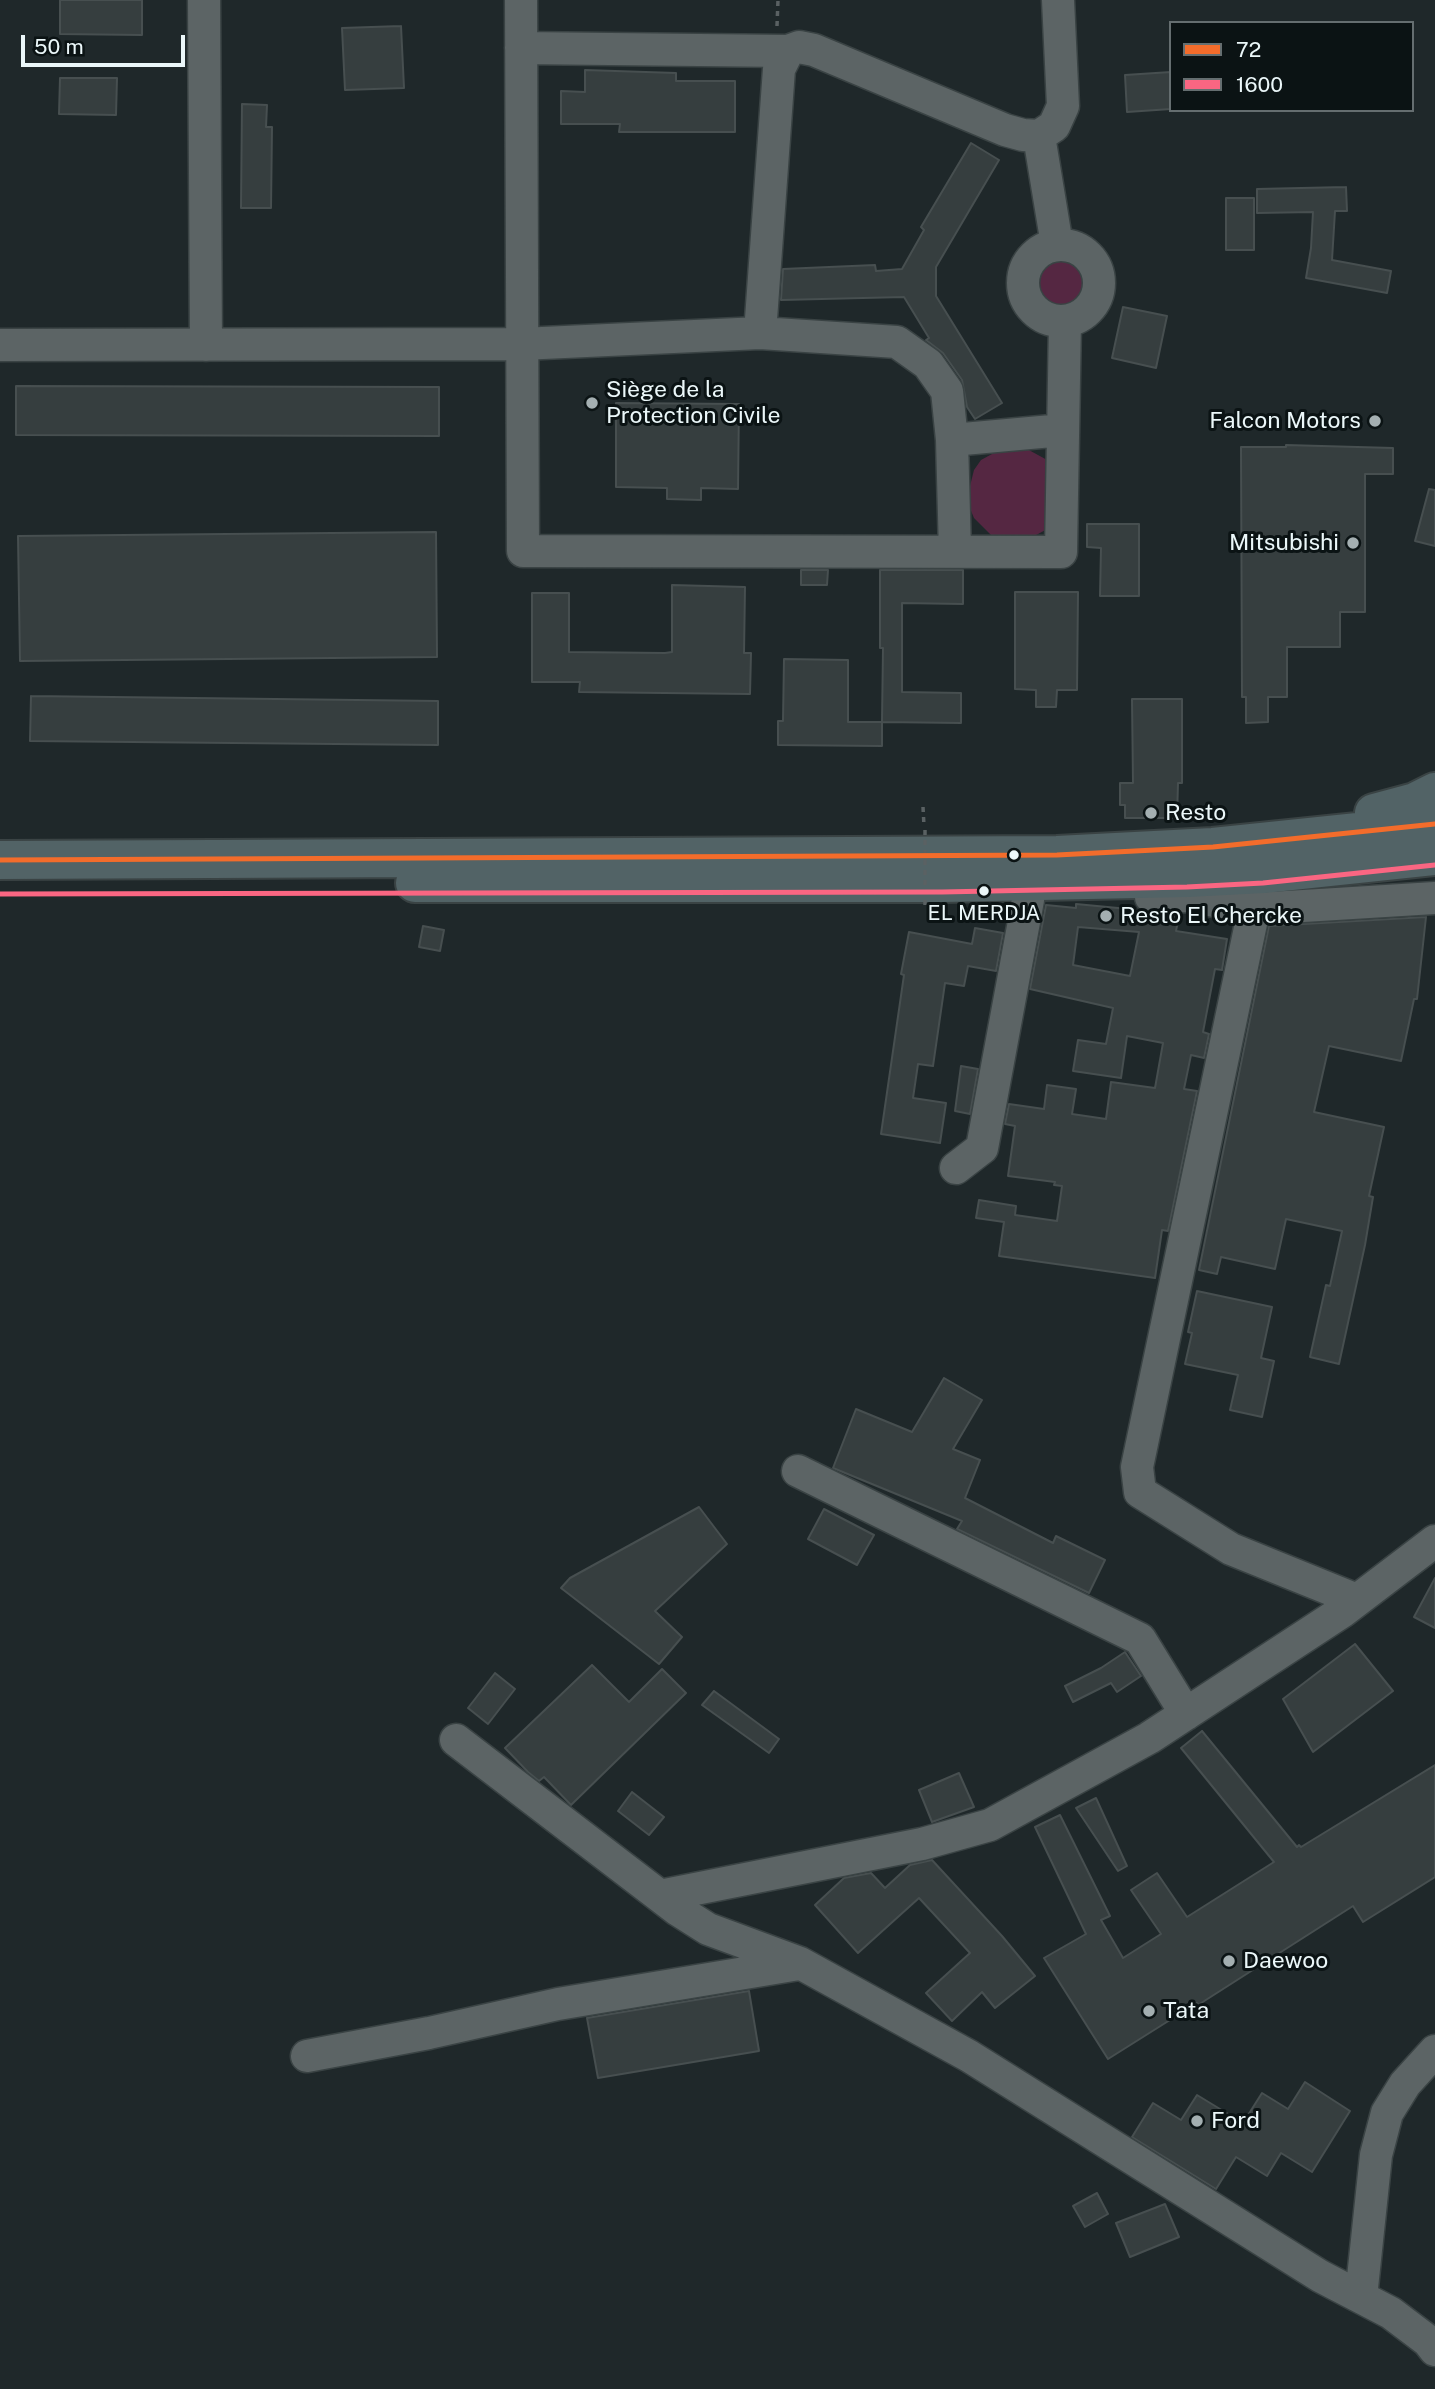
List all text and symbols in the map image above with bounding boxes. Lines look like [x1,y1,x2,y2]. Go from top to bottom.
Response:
scale bar [24,21,189,65]
legend [1169,21,1414,112]
text: 50 m [34,34,84,59]
text: 72 [1236,37,1261,62]
text: 1600 [1236,72,1283,97]
place label: Siège de la Protection Civile [606,376,780,430]
marker: Siège de la Protection Civile [584,395,600,411]
place label: Falcon Motors [1209,407,1361,435]
marker: Falcon Motors [1367,413,1383,429]
place label: Mitsubishi [1229,529,1339,557]
marker: Mitsubishi [1345,535,1361,551]
place label: Resto [1165,799,1226,827]
marker: Resto [1143,805,1159,821]
unlabelled marker [1007,848,1021,862]
marker: EL MERDJA [977,884,991,898]
place label: EL MERDJA [928,901,1040,927]
place label: Resto El Chercke [1120,902,1302,930]
marker: Resto El Chercke [1098,908,1114,924]
place label: Daewoo [1243,1947,1328,1975]
marker: Daewoo [1221,1953,1237,1969]
place label: Tata [1163,1997,1209,2025]
marker: Tata [1141,2003,1157,2019]
place label: Ford [1211,2107,1260,2135]
marker: Ford [1189,2113,1205,2129]

